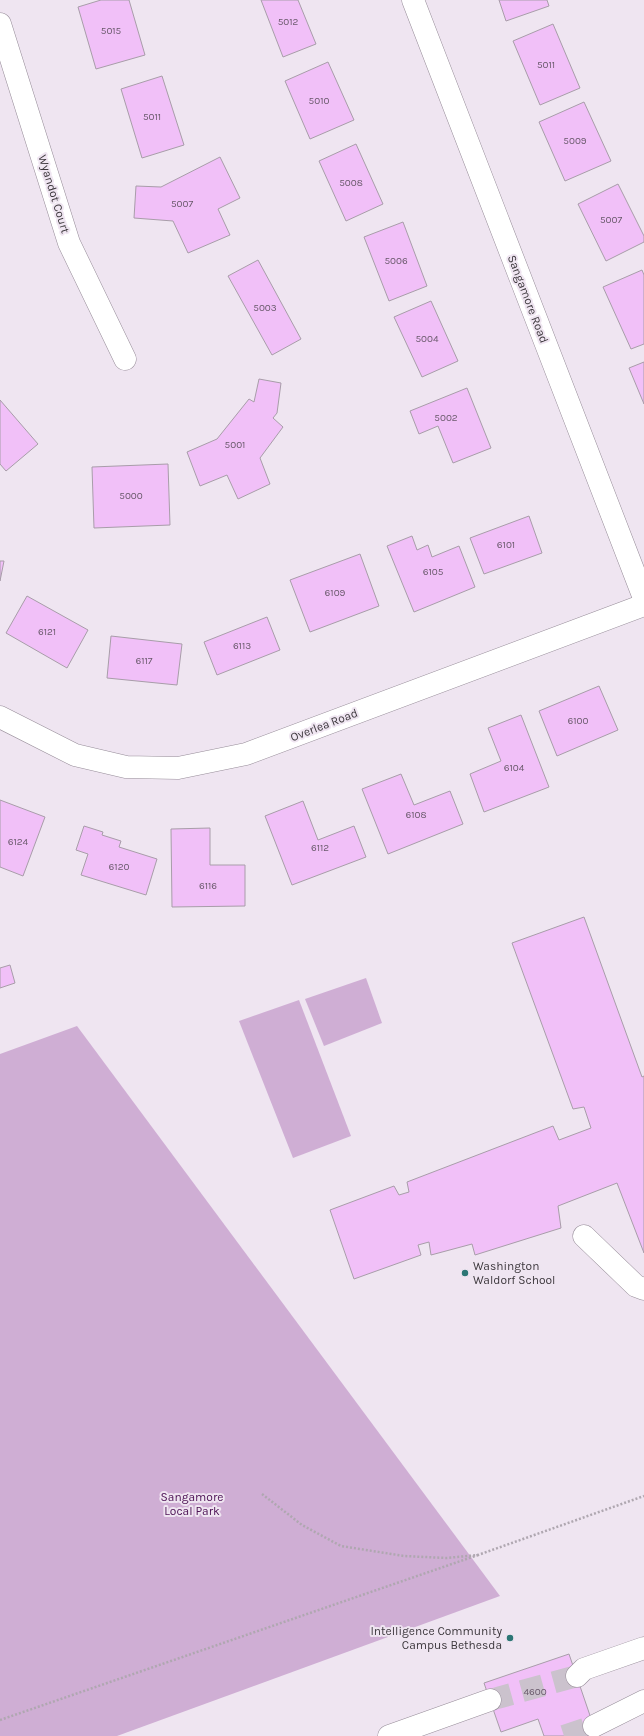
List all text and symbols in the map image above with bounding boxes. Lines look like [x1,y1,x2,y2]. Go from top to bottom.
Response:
house number: 5012 [278,16,299,28]
house number: 5015 [101,25,122,37]
house number: 5011 [537,59,555,71]
house number: 5010 [309,95,329,107]
house number: 5011 [143,111,161,123]
house number: 5009 [563,135,587,147]
street label: Wyandot Court [35,153,73,235]
house number: 5008 [339,177,363,189]
house number: 5007 [171,198,193,210]
house number: 5007 [600,214,622,226]
street label: Sangamore Road [505,253,551,345]
house number: 5006 [384,255,408,267]
house number: 5003 [253,302,277,314]
house number: 5004 [415,333,439,345]
house number: 5002 [434,412,458,424]
house number: 5001 [225,439,245,451]
house number: 5000 [119,490,143,502]
house number: 6101 [497,539,515,551]
house number: 6105 [423,566,444,578]
house number: 6109 [325,587,346,599]
house number: 6121 [38,626,56,638]
house number: 6113 [233,640,251,652]
house number: 6117 [135,655,153,667]
street label: Overlea Road [288,706,360,744]
house number: 6100 [568,715,589,727]
house number: 6104 [504,762,525,774]
house number: 6108 [405,809,427,821]
house number: 6124 [8,836,29,848]
house number: 6112 [311,842,329,854]
house number: 6120 [109,861,129,873]
house number: 6116 [199,880,217,892]
place label: Washington Waldorf School [473,1259,555,1287]
marker: Washington Waldorf School [460,1268,470,1278]
park label: Sangamore Local Park [161,1490,223,1518]
place label: Intelligence Community Campus Bethesda [370,1624,502,1652]
marker: Intelligence Community Campus Bethesda [505,1633,515,1643]
house number: 4600 [523,1686,547,1698]

